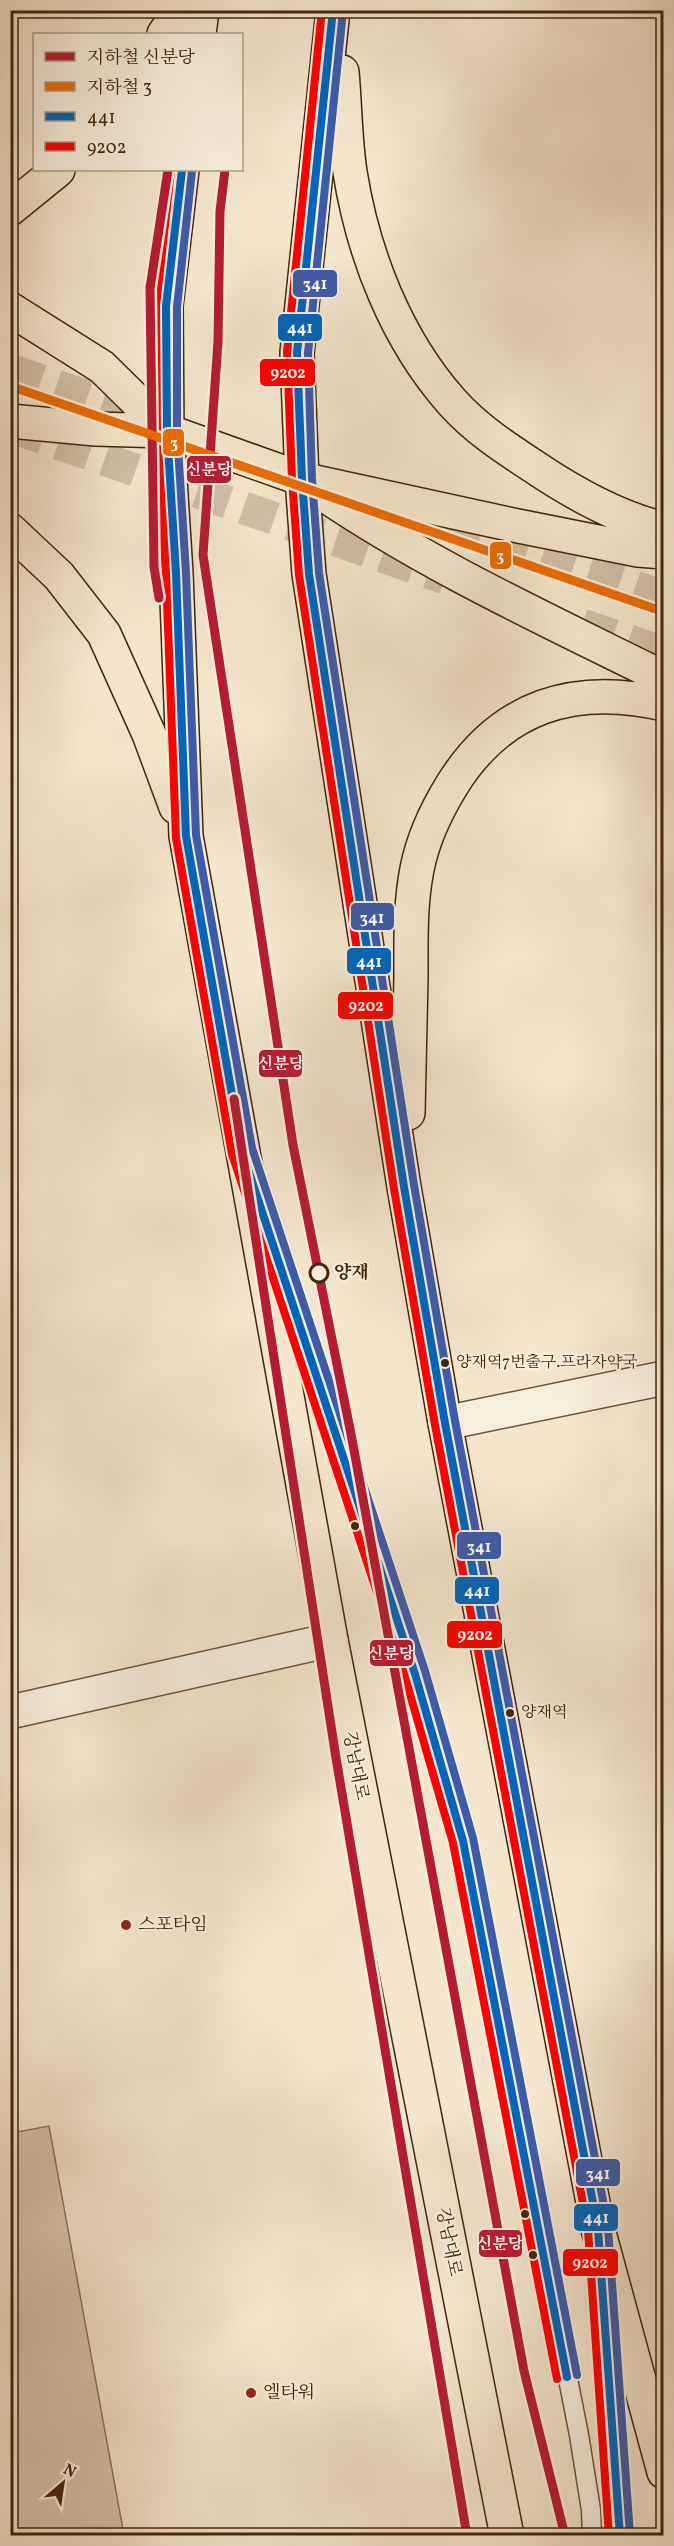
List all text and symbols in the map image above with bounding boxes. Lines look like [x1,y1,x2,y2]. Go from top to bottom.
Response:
legend [33,33,243,171]
text: 지하철 신분당 [87,46,196,71]
text: 지하철 3 [87,76,152,101]
text: 441 [87,106,115,131]
text: 9202 [87,136,126,161]
line badge: 341 [292,269,338,298]
text: 341 [303,274,327,296]
line badge: 441 [277,313,323,342]
text: 441 [287,318,313,340]
line badge: 9202 [259,358,316,387]
text: 9202 [270,363,306,385]
line badge: 3 [162,428,185,457]
text: 3 [170,433,178,455]
line badge: 신분당 [186,455,232,484]
text: 신분당 [186,460,233,482]
line badge: 3 [489,541,512,570]
text: 3 [496,546,504,568]
line badge: 341 [350,902,395,931]
text: 341 [360,908,384,930]
line badge: 441 [346,947,392,975]
text: 441 [356,952,382,974]
line badge: 9202 [337,991,394,1020]
text: 9202 [348,996,384,1018]
line badge: 신분당 [258,1049,303,1078]
text: 신분당 [258,1054,305,1076]
place label: 양재 [334,1261,369,1286]
marker: 양재 [309,1263,329,1283]
place label: 양재역7번출구.프라자약국 [456,1352,638,1374]
marker: 양재역7번출구.프라자약국 [439,1357,451,1369]
unlabelled marker [349,1520,361,1532]
line badge: 341 [456,1531,502,1560]
text: 341 [467,1537,491,1559]
line badge: 441 [454,1576,500,1605]
text: 441 [464,1581,490,1603]
line badge: 9202 [446,1620,503,1649]
text: 9202 [457,1625,493,1647]
line badge: 신분당 [369,1639,414,1667]
text: 신분당 [368,1644,415,1666]
place label: 양재역 [521,1702,567,1724]
marker: 양재역 [504,1707,516,1719]
street label: 강남대로 [336,1729,374,1803]
place label: 스포타임 [138,1913,208,1938]
marker: 스포타임 [119,1918,133,1932]
line badge: 341 [575,2158,621,2187]
text: 341 [586,2164,610,2186]
line badge: 441 [573,2203,619,2232]
street label: 강남대로 [429,2205,467,2279]
unlabelled marker [519,2208,531,2220]
text: 441 [583,2208,609,2230]
line badge: 신분당 [478,2229,523,2258]
text: 신분당 [477,2234,524,2256]
line badge: 9202 [562,2248,619,2277]
unlabelled marker [527,2249,539,2261]
text: 9202 [572,2253,608,2275]
place label: 엘타워 [263,2381,315,2406]
marker: 엘타워 [244,2386,258,2400]
north arrow [33,2453,93,2513]
text: N [59,2459,80,2484]

